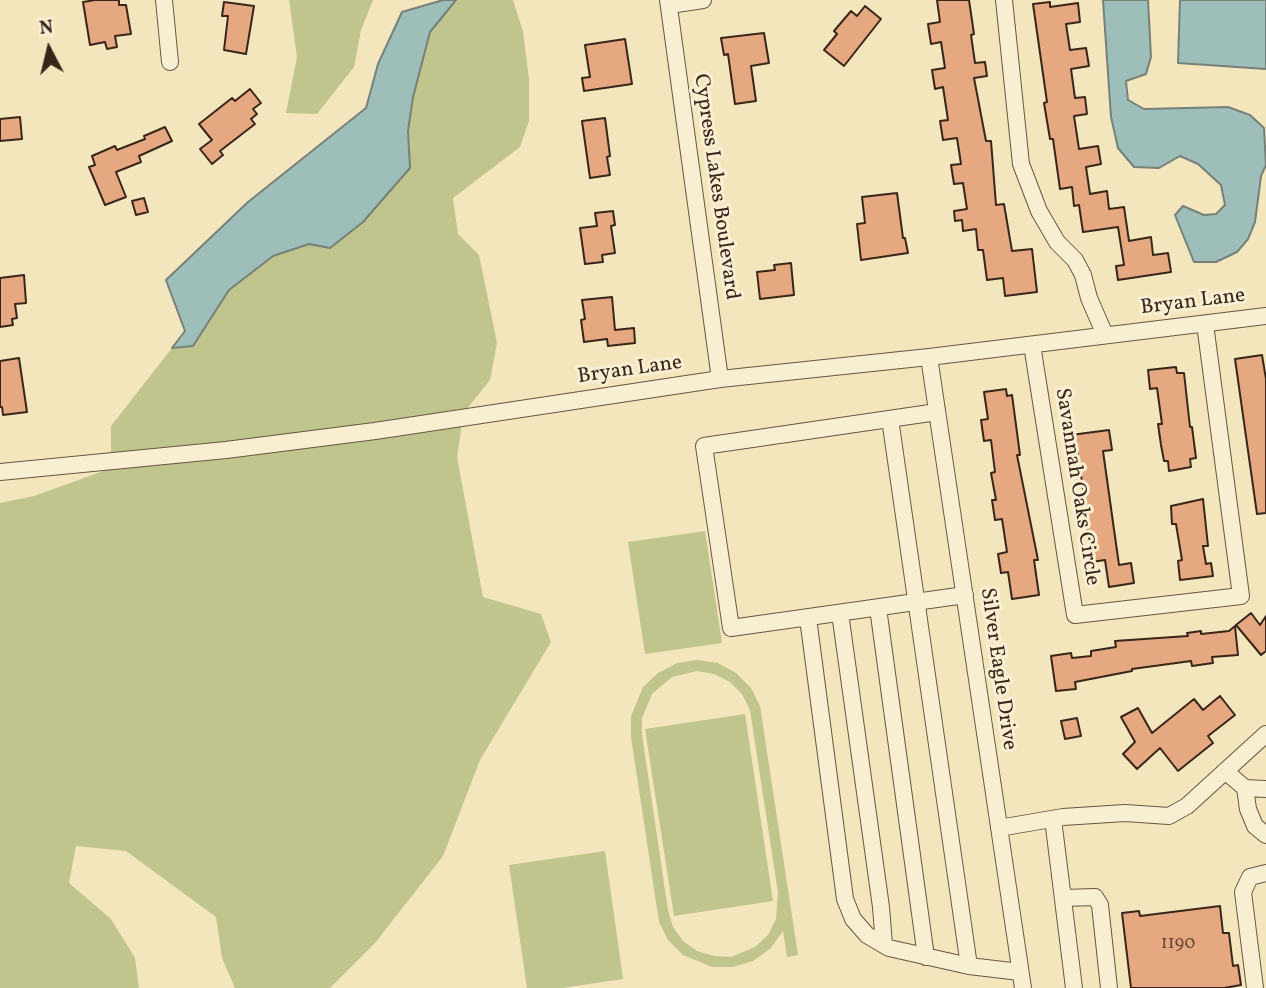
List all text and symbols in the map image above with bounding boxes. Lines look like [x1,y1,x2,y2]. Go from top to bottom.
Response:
north arrow [14,14,84,84]
text: N [38,14,55,42]
street label: Cypress Lakes Boulevard [687,72,743,302]
street label: Bryan Lane [1139,284,1247,322]
street label: Bryan Lane [576,351,684,391]
street label: Savannah Oaks Circle [1048,386,1104,588]
street label: Silver Eagle Drive [973,586,1021,752]
house number: 1190 [1161,934,1195,956]

